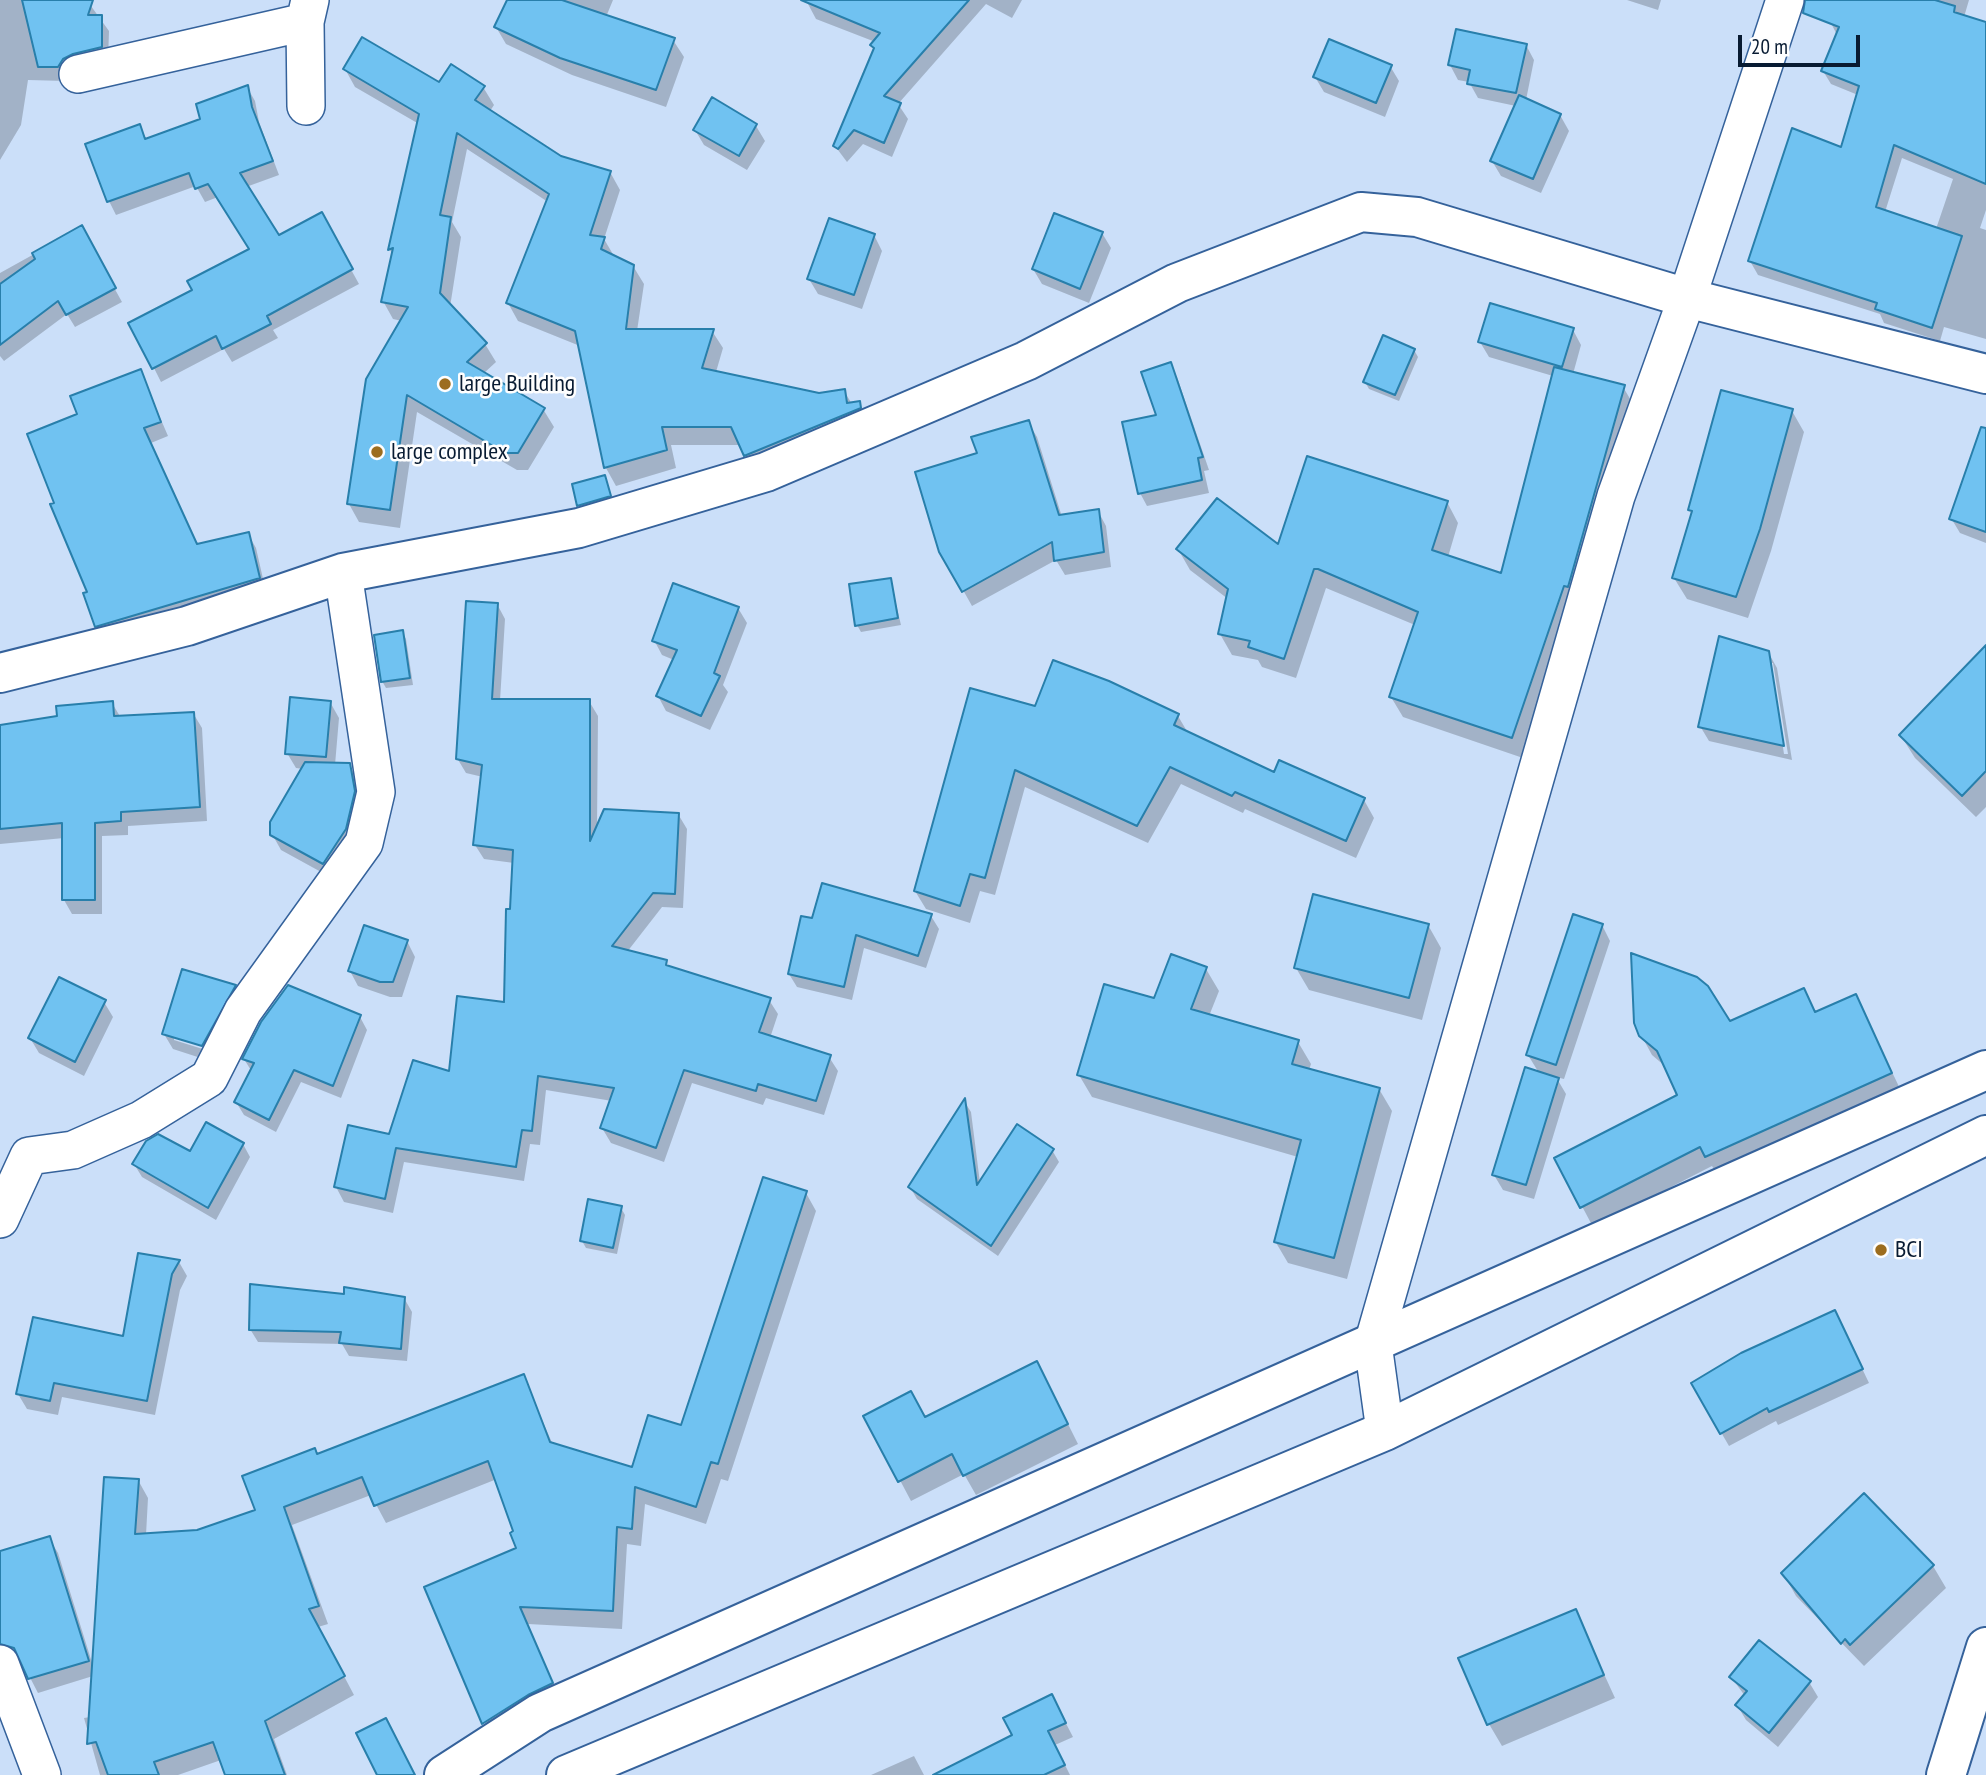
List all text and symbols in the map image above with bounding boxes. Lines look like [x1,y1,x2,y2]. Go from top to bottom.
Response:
scale bar [1741,21,1864,65]
text: 20 m [1751,33,1788,60]
place label: large Building [459,370,575,398]
marker: large Building [437,376,453,392]
place label: large complex [391,438,508,466]
marker: large complex [369,444,385,460]
place label: BCI [1895,1236,1923,1264]
marker: BCI [1873,1242,1889,1258]

